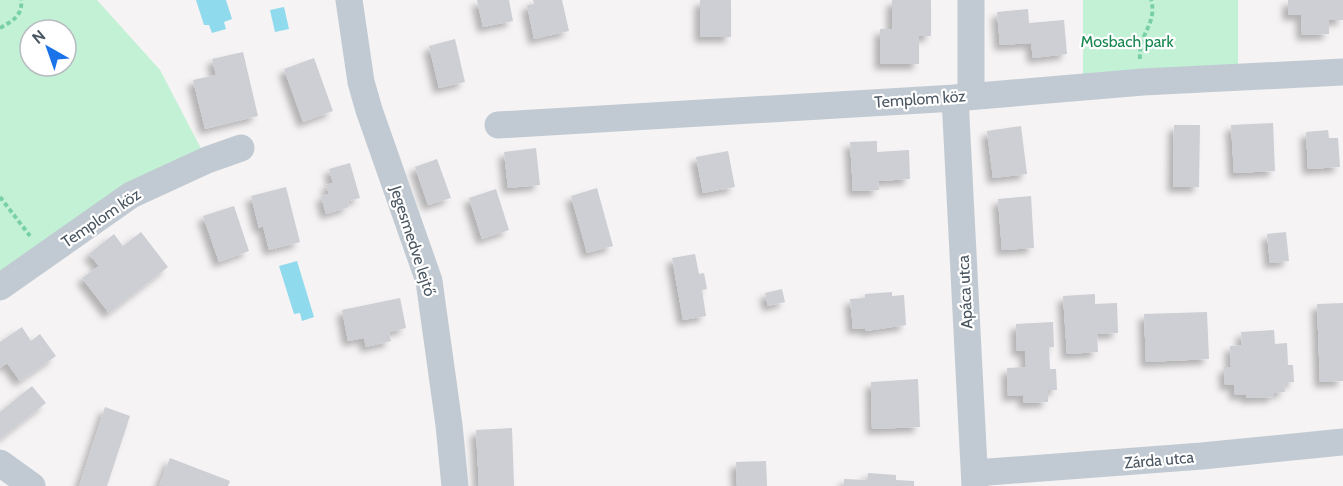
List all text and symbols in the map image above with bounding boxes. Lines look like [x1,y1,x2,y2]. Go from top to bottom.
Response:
north arrow [18,18,78,78]
text: N [28,26,49,48]
park label: Mosbach park [1080,32,1174,51]
street label: Templom köz [874,86,967,112]
street label: Jegesmedve lejtő [386,182,440,299]
street label: Templom köz [58,184,145,251]
street label: Apáca utca [954,254,976,329]
street label: Zárda utca [1123,447,1195,473]

